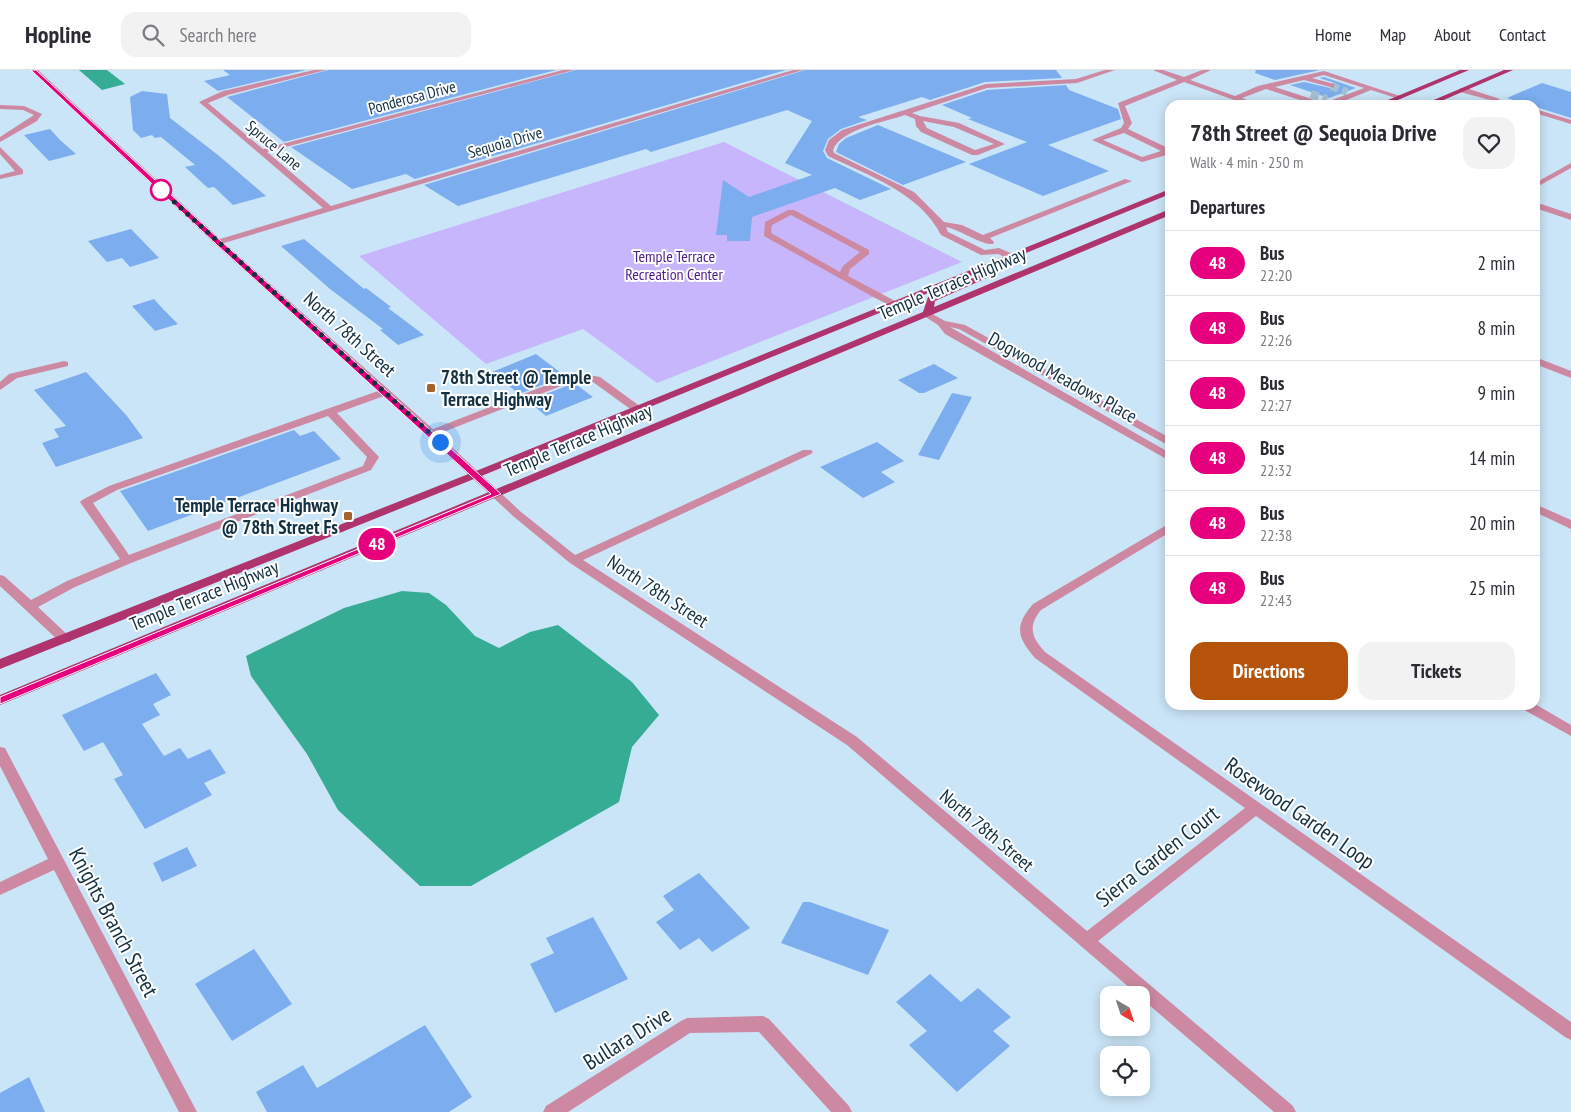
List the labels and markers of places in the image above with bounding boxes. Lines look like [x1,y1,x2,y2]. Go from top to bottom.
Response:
unlabelled marker [150,179,172,201]
place label: 78th Street @ Temple Terrace Highway [441,365,591,411]
marker: 78th Street @ Temple Terrace Highway [425,382,437,394]
place label: Temple Terrace Highway @ 78th Street Fs [175,493,338,539]
marker: Temple Terrace Highway @ 78th Street Fs [342,510,354,522]

